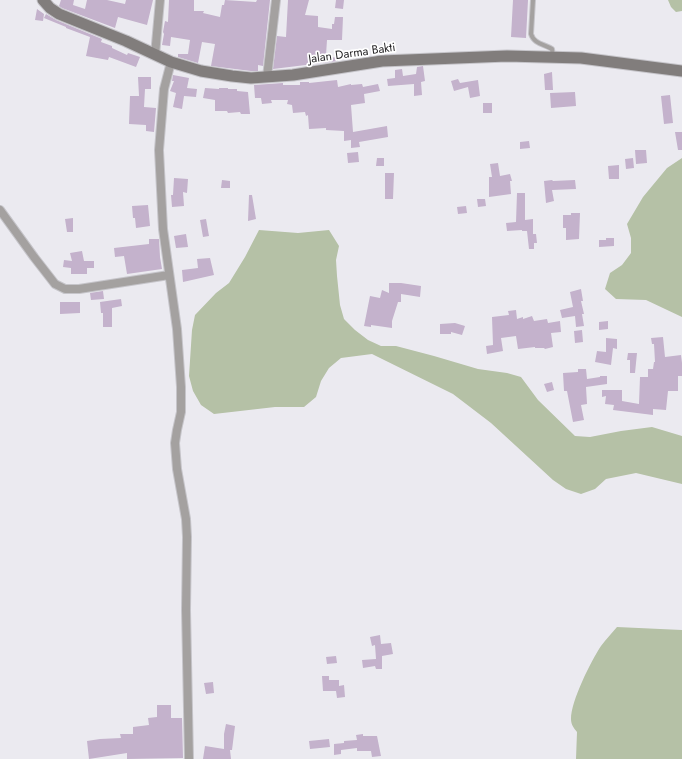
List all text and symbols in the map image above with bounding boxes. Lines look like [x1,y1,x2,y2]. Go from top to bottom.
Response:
street label: Jalan Darma Bakti [308,41,396,67]

